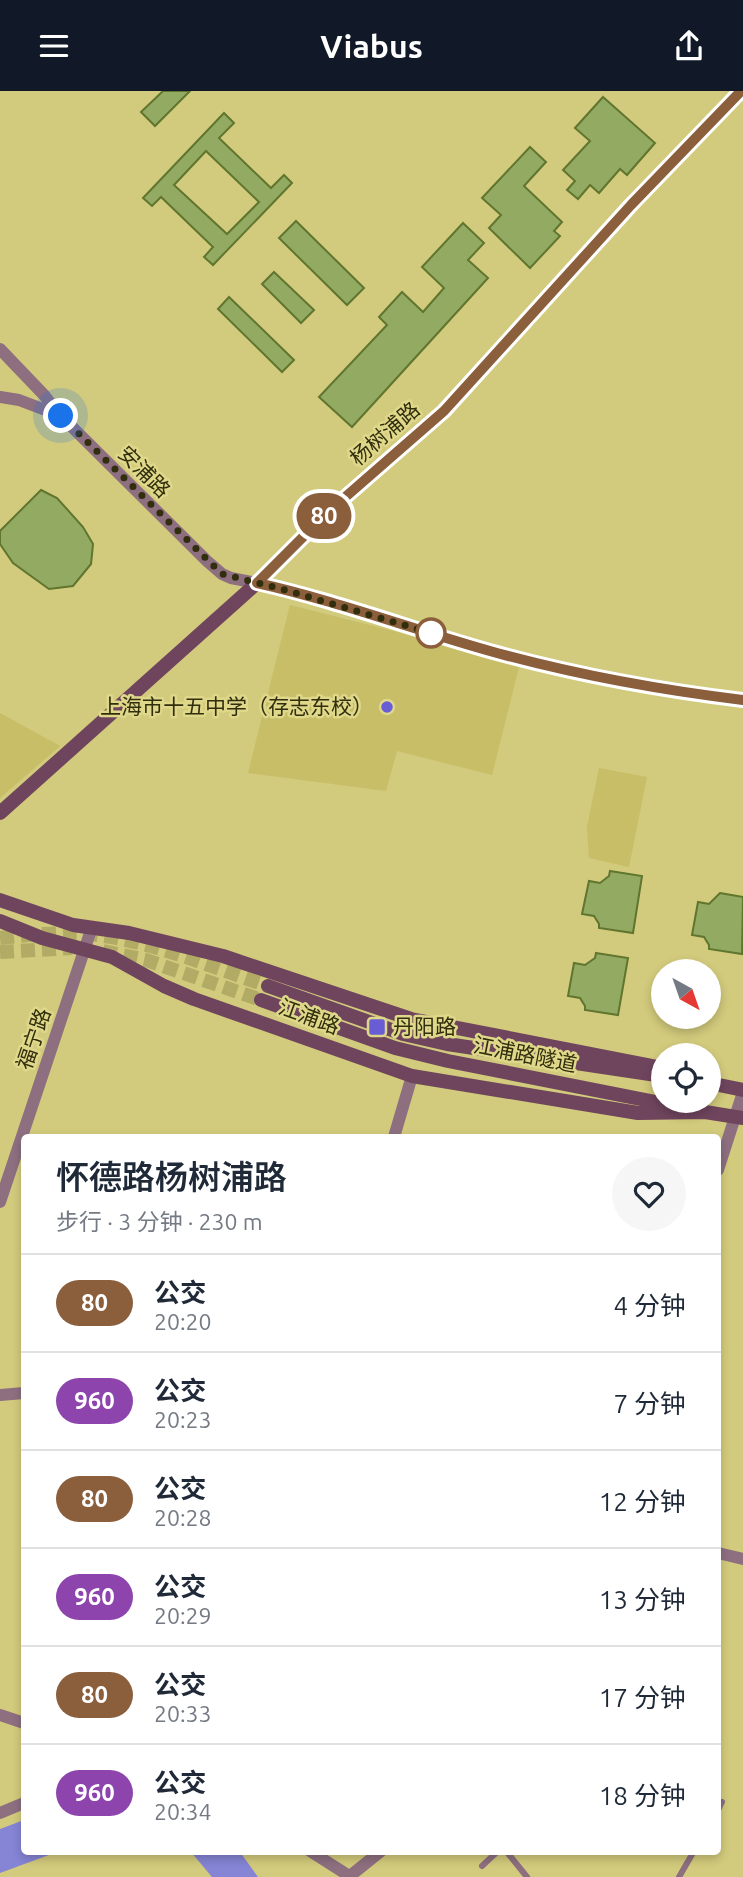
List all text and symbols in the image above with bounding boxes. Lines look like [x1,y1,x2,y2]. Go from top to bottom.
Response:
icon: menu [35,27,73,65]
icon: share [670,27,708,65]
text: Viabus [320,28,423,64]
street label: 杨树浦路 [345,397,424,470]
your location [43,398,78,433]
street label: 安浦路 [114,441,175,502]
line badge: 80 [292,493,356,539]
text: 80 [310,502,338,529]
unlabelled marker [416,618,446,648]
place label: 上海市十五中学（存志东校） [100,694,373,718]
marker: 上海市十五中学（存志东校） [379,699,395,715]
north arrow [651,959,721,1029]
map controls [651,959,721,1113]
street label: 江浦路 [276,994,343,1038]
street label: 福宁路 [11,1005,55,1072]
place label: 丹阳路 [393,1014,456,1038]
marker: 丹阳路 [367,1017,387,1037]
street label: 江浦路隧道 [471,1032,579,1076]
button: locate [651,1043,721,1113]
button: heart [612,1157,686,1231]
text: 怀德路杨树浦路 [56,1158,287,1195]
text: 步行 · 3 分钟 · 230 m [56,1209,263,1234]
text: 公交 [154,1278,206,1307]
text: 80 [81,1289,108,1316]
text: 4 分钟 [613,1291,686,1320]
text: 20:20 [154,1309,212,1334]
text: 公交 [154,1376,206,1405]
text: 960 [74,1387,115,1414]
text: 7 分钟 [613,1389,686,1418]
text: 20:23 [154,1407,212,1432]
text: 公交 [154,1474,206,1503]
text: 80 [81,1485,108,1512]
text: 12 分钟 [599,1487,686,1516]
text: 20:28 [154,1505,212,1530]
text: 公交 [154,1572,206,1601]
text: 960 [74,1583,115,1610]
text: 13 分钟 [599,1585,686,1614]
text: 20:29 [154,1603,212,1628]
text: 公交 [154,1670,206,1699]
text: 80 [81,1681,108,1708]
text: 17 分钟 [599,1683,686,1712]
text: 20:33 [154,1701,212,1726]
text: 公交 [154,1768,206,1797]
text: 960 [74,1779,115,1806]
text: 18 分钟 [599,1781,686,1810]
text: 20:34 [154,1799,212,1824]

